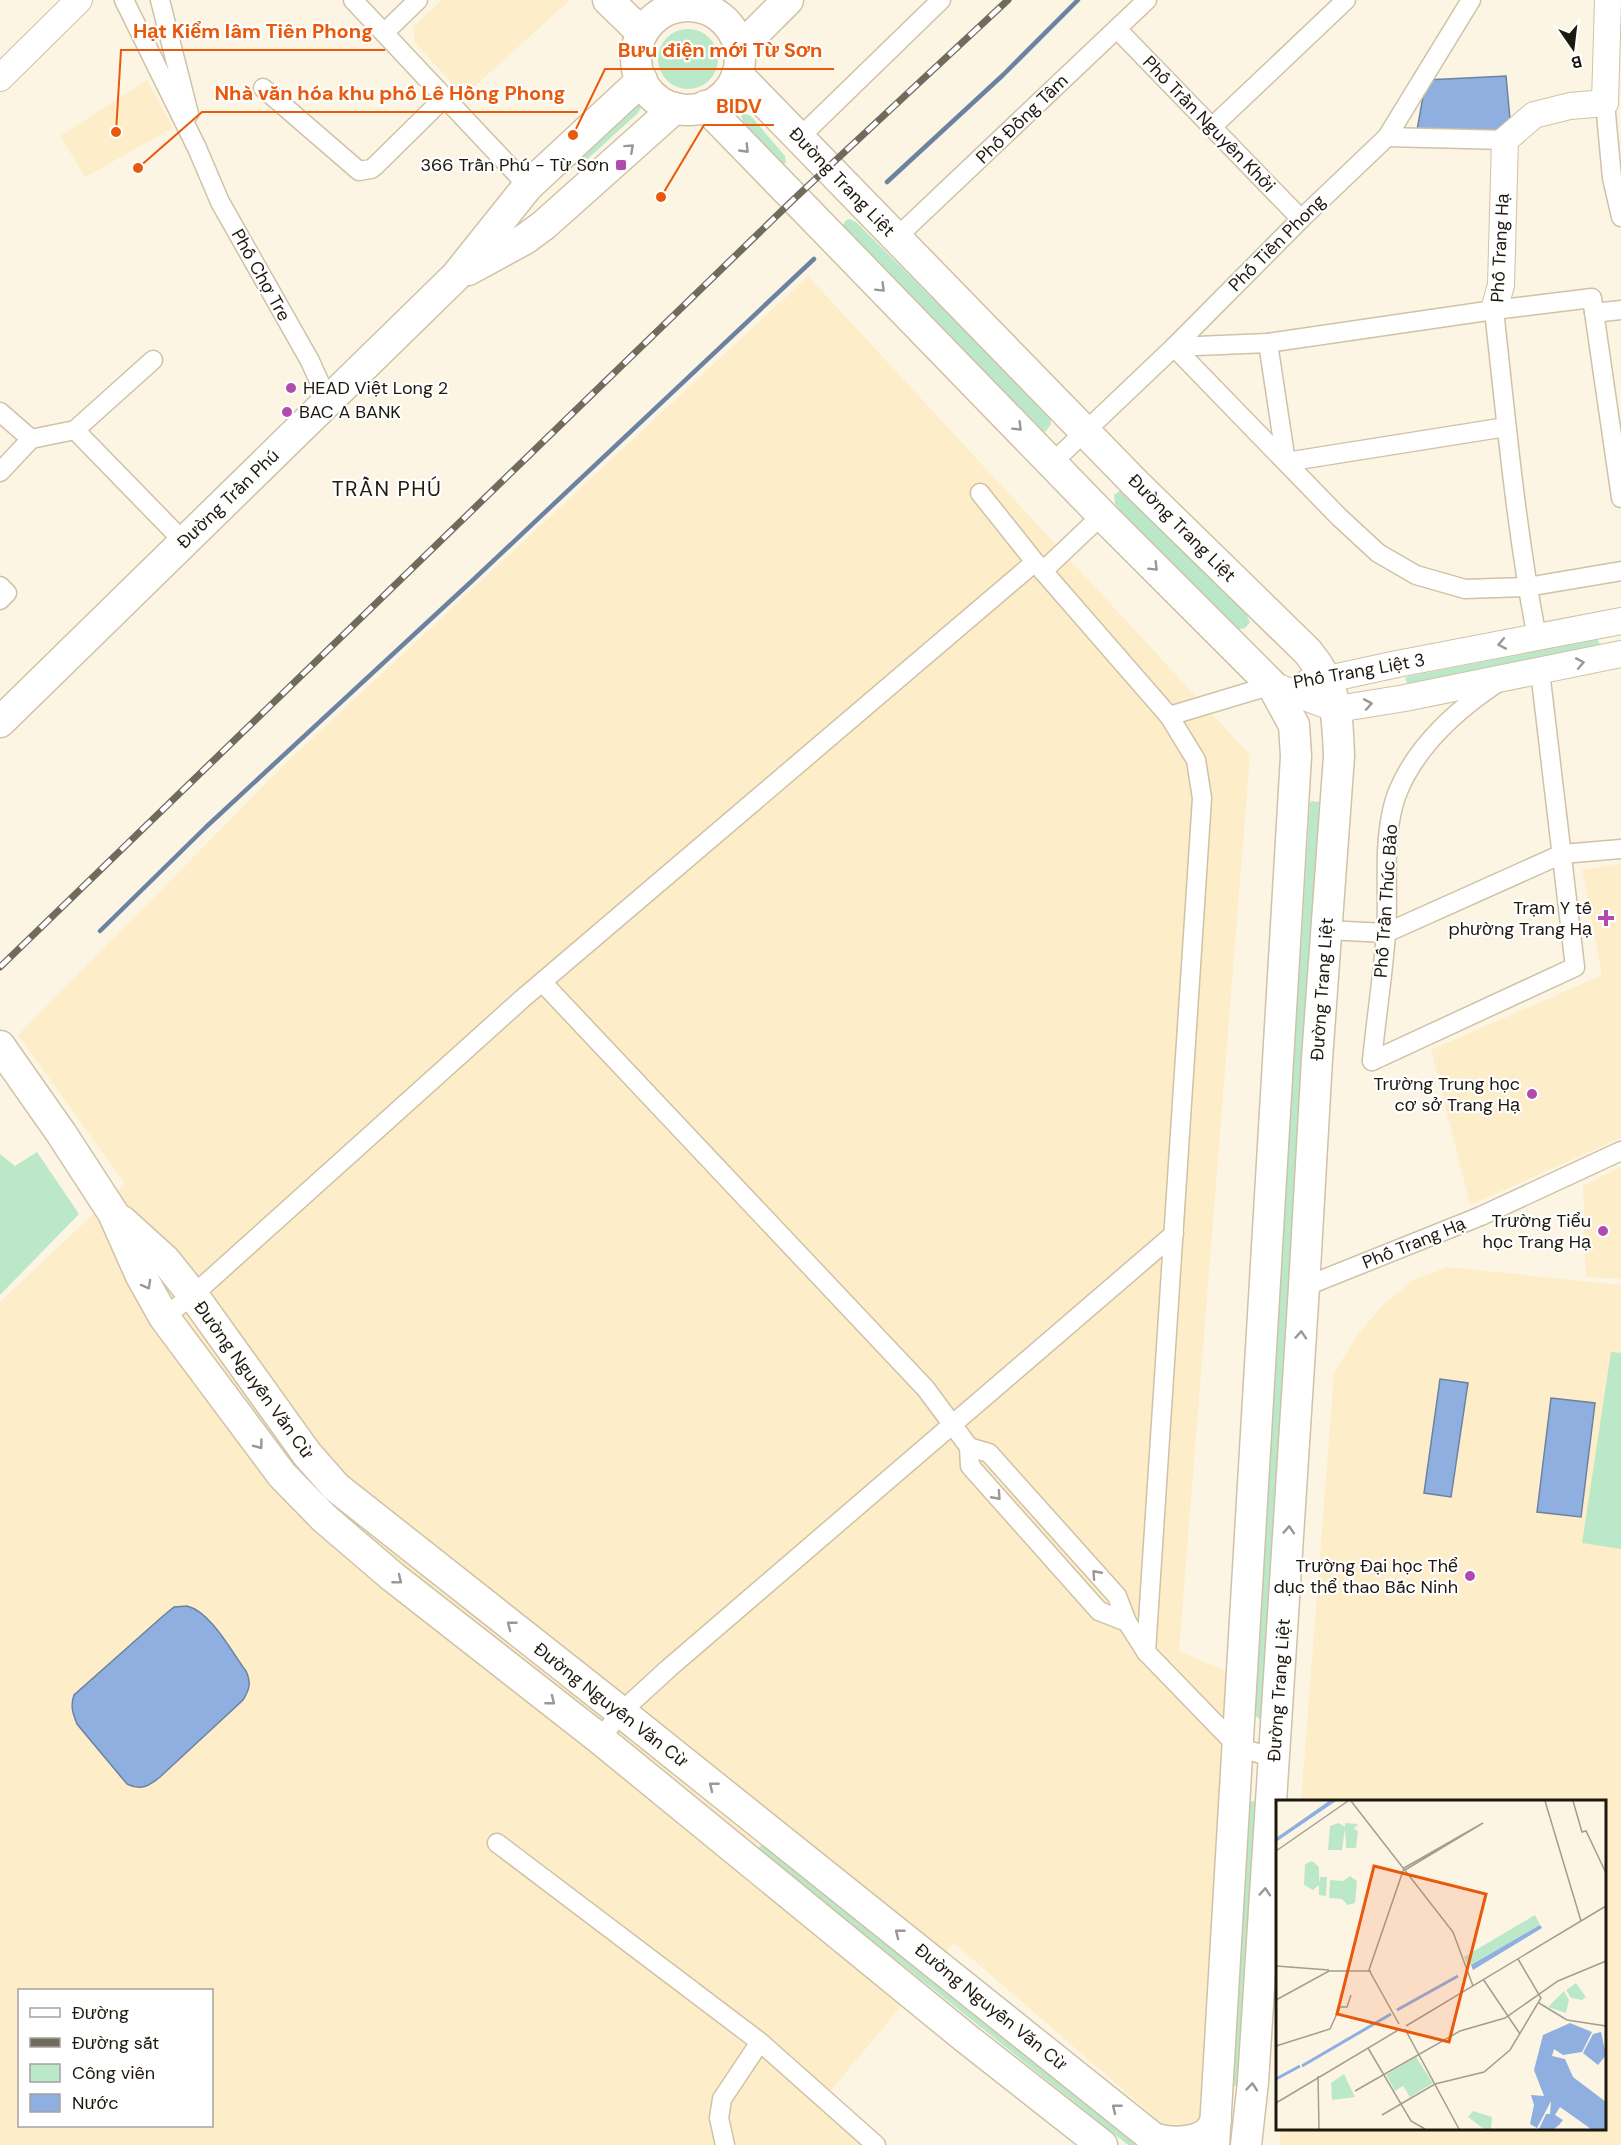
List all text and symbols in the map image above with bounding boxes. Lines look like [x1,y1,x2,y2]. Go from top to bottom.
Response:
callout: Hạt Kiểm lâm Tiên Phong [121,12,385,50]
text: Hạt Kiểm lâm Tiên Phong [133,18,373,44]
north arrow [1543,18,1603,78]
callout: Bưu điện mới Từ Sơn [605,31,834,69]
text: Bưu điện mới Từ Sơn [618,37,822,63]
street label: Phố Trần Nguyên Khởi [1137,50,1281,198]
text: B [1569,51,1584,73]
street label: Phố Đồng Tâm [971,69,1073,169]
callout: Nhà văn hóa khu phố Lê Hồng Phong [202,74,578,112]
text: Nhà văn hóa khu phố Lê Hồng Phong [214,80,566,106]
callout: BIDV [704,87,774,125]
text: BIDV [716,93,762,119]
street label: Đường Trang Liệt [784,122,900,242]
one-way arrow [737,141,748,152]
one-way arrow [623,144,634,155]
place label: 366 Trần Phú - Từ Sơn [420,153,609,177]
marker: 366 Trần Phú - Từ Sơn [614,158,628,172]
street label: Phố Tiền Phong [1223,189,1331,297]
street label: Phố Trang Hạ [1485,192,1515,303]
street label: Phố Chợ Tre [226,225,296,325]
one-way arrow [874,281,885,292]
place label: HEAD Việt Long 2 [303,376,448,400]
marker: HEAD Việt Long 2 [284,381,298,395]
place label: BAC A BANK [299,400,401,424]
marker: BAC A BANK [280,405,294,419]
one-way arrow [1011,419,1022,430]
street label: Đường Trần Phú [172,444,284,554]
street label: Đường Trang Liệt [1123,469,1241,587]
district label: TRẦN PHÚ [332,475,442,503]
one-way arrow [1147,560,1158,570]
one-way arrow [1497,637,1507,650]
street label: Phố Trang Liệt 3 [1291,648,1427,694]
one-way arrow [1574,657,1584,670]
one-way arrow [1362,698,1372,711]
street label: Phố Trần Thúc Bảo [1369,823,1403,979]
place label: Trạm Y tế phường Trang Hạ [1448,896,1593,941]
marker: Trạm Y tế phường Trang Hạ [1597,909,1615,927]
street label: Đường Trang Liệt [1305,917,1339,1061]
place label: Trường Trung học cơ sở Trang Hạ [1373,1072,1521,1117]
marker: Trường Trung học cơ sở Trang Hạ [1525,1087,1539,1101]
place label: Trường Tiểu học Trang Hạ [1483,1209,1592,1254]
street label: Phố Trang Hạ [1359,1211,1470,1275]
marker: Trường Tiểu học Trang Hạ [1596,1224,1610,1238]
one-way arrow [140,1279,151,1290]
street label: Đường Nguyễn Văn Cừ [188,1296,320,1464]
one-way arrow [1295,1331,1308,1340]
one-way arrow [252,1438,263,1449]
one-way arrow [990,1489,1001,1500]
one-way arrow [1282,1526,1295,1535]
place label: Trường Đại học Thể dục thể thao Bắc Ninh [1274,1554,1458,1599]
marker: Trường Đại học Thể dục thể thao Bắc Ninh [1463,1569,1477,1583]
one-way arrow [1092,1570,1103,1580]
one-way arrow [391,1573,402,1584]
street label: Đường Trang Liệt [1262,1618,1296,1762]
one-way arrow [507,1622,518,1633]
street label: Đường Nguyễn Văn Cừ [529,1637,693,1773]
one-way arrow [544,1693,555,1704]
one-way arrow [709,1782,720,1793]
inset map [1276,1800,1606,2130]
one-way arrow [1259,1888,1272,1897]
one-way arrow [895,1930,906,1941]
street label: Đường Nguyễn Văn Cừ [910,1938,1072,2076]
legend [18,1989,213,2127]
text: Đường [72,2001,129,2025]
text: Đường sắt [72,2031,159,2055]
text: Công viên [72,2061,155,2085]
one-way arrow [1245,2082,1258,2091]
text: Nước [72,2091,119,2115]
one-way arrow [1112,2104,1123,2115]

